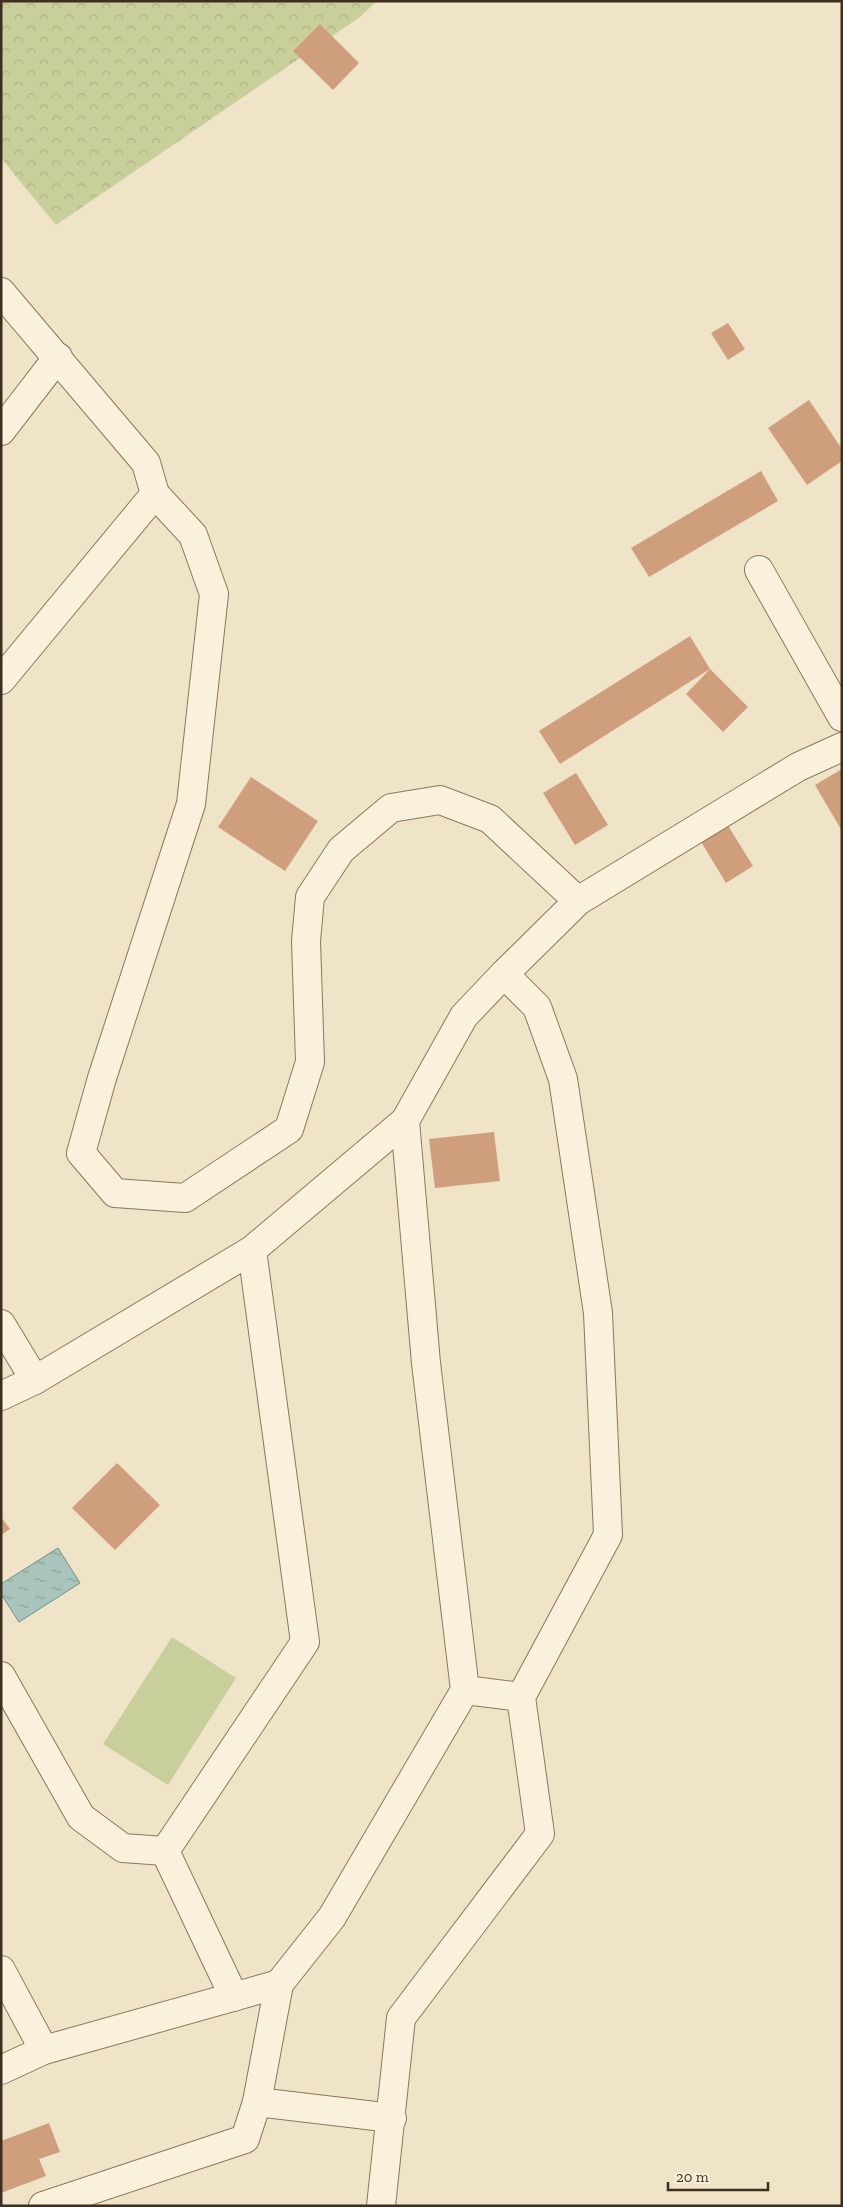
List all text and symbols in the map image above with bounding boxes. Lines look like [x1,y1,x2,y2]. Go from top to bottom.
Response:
scale bar [668,2160,768,2192]
text: 20 m [676,2168,709,2186]

